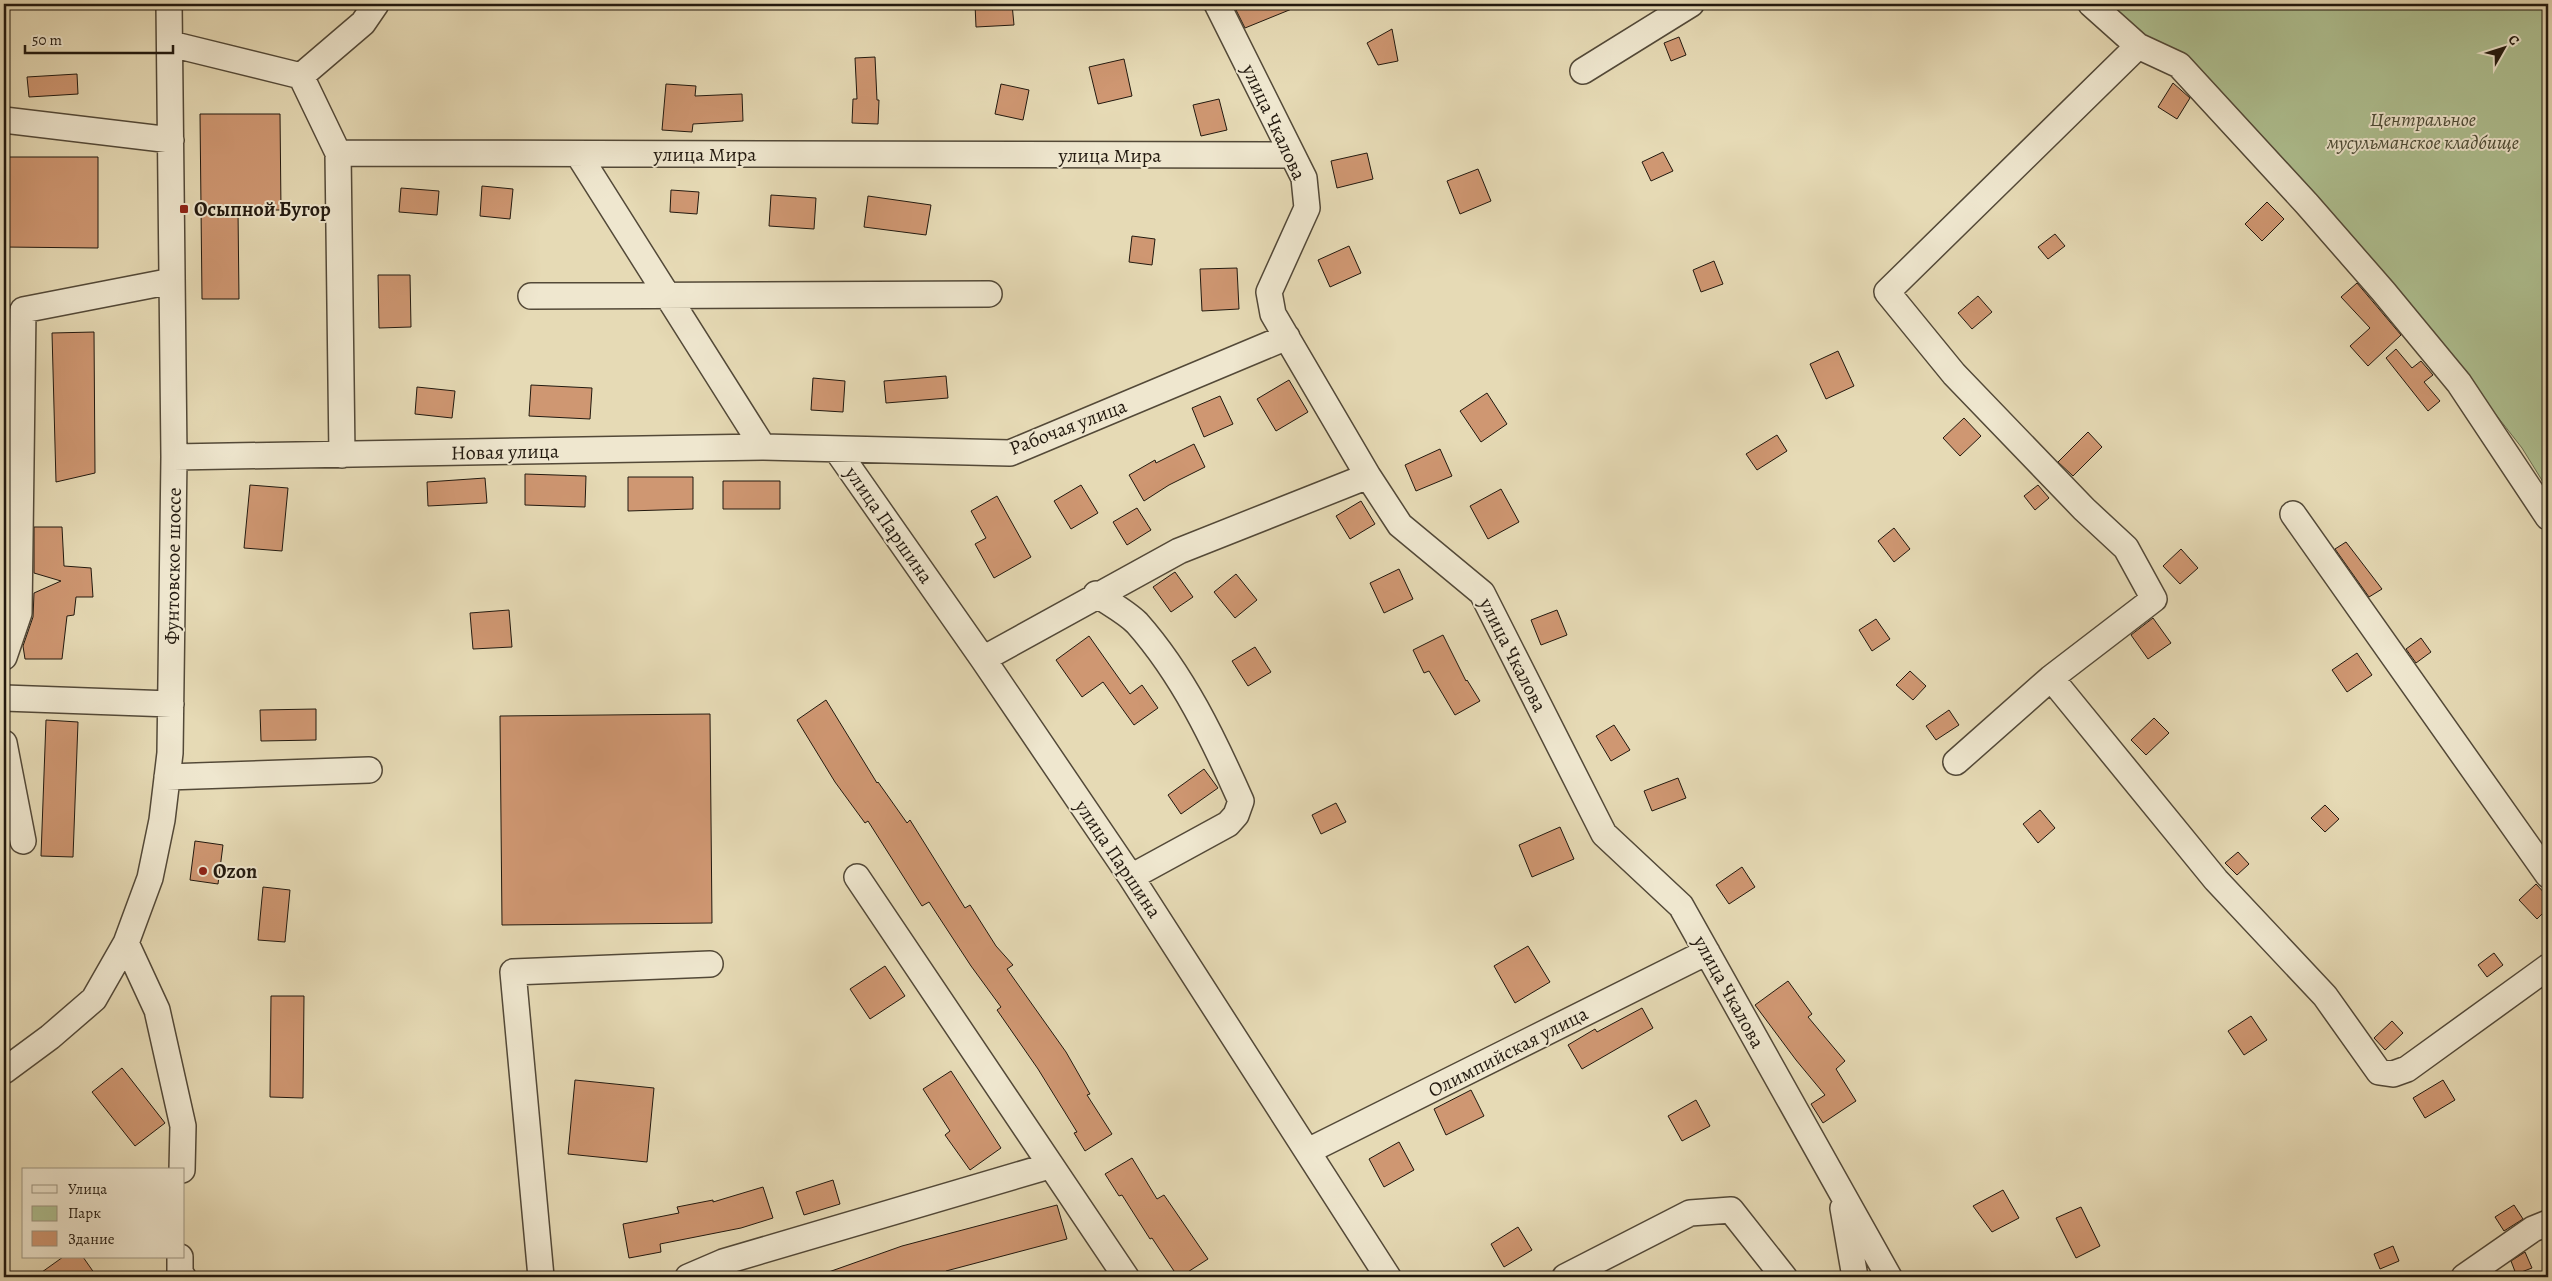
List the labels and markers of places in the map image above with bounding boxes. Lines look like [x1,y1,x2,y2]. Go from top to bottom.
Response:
place label: Осыпной Бугор [194,196,331,223]
marker: Осыпной Бугор [178,203,190,215]
place label: Ozon [213,858,257,885]
marker: Ozon [197,865,209,877]

